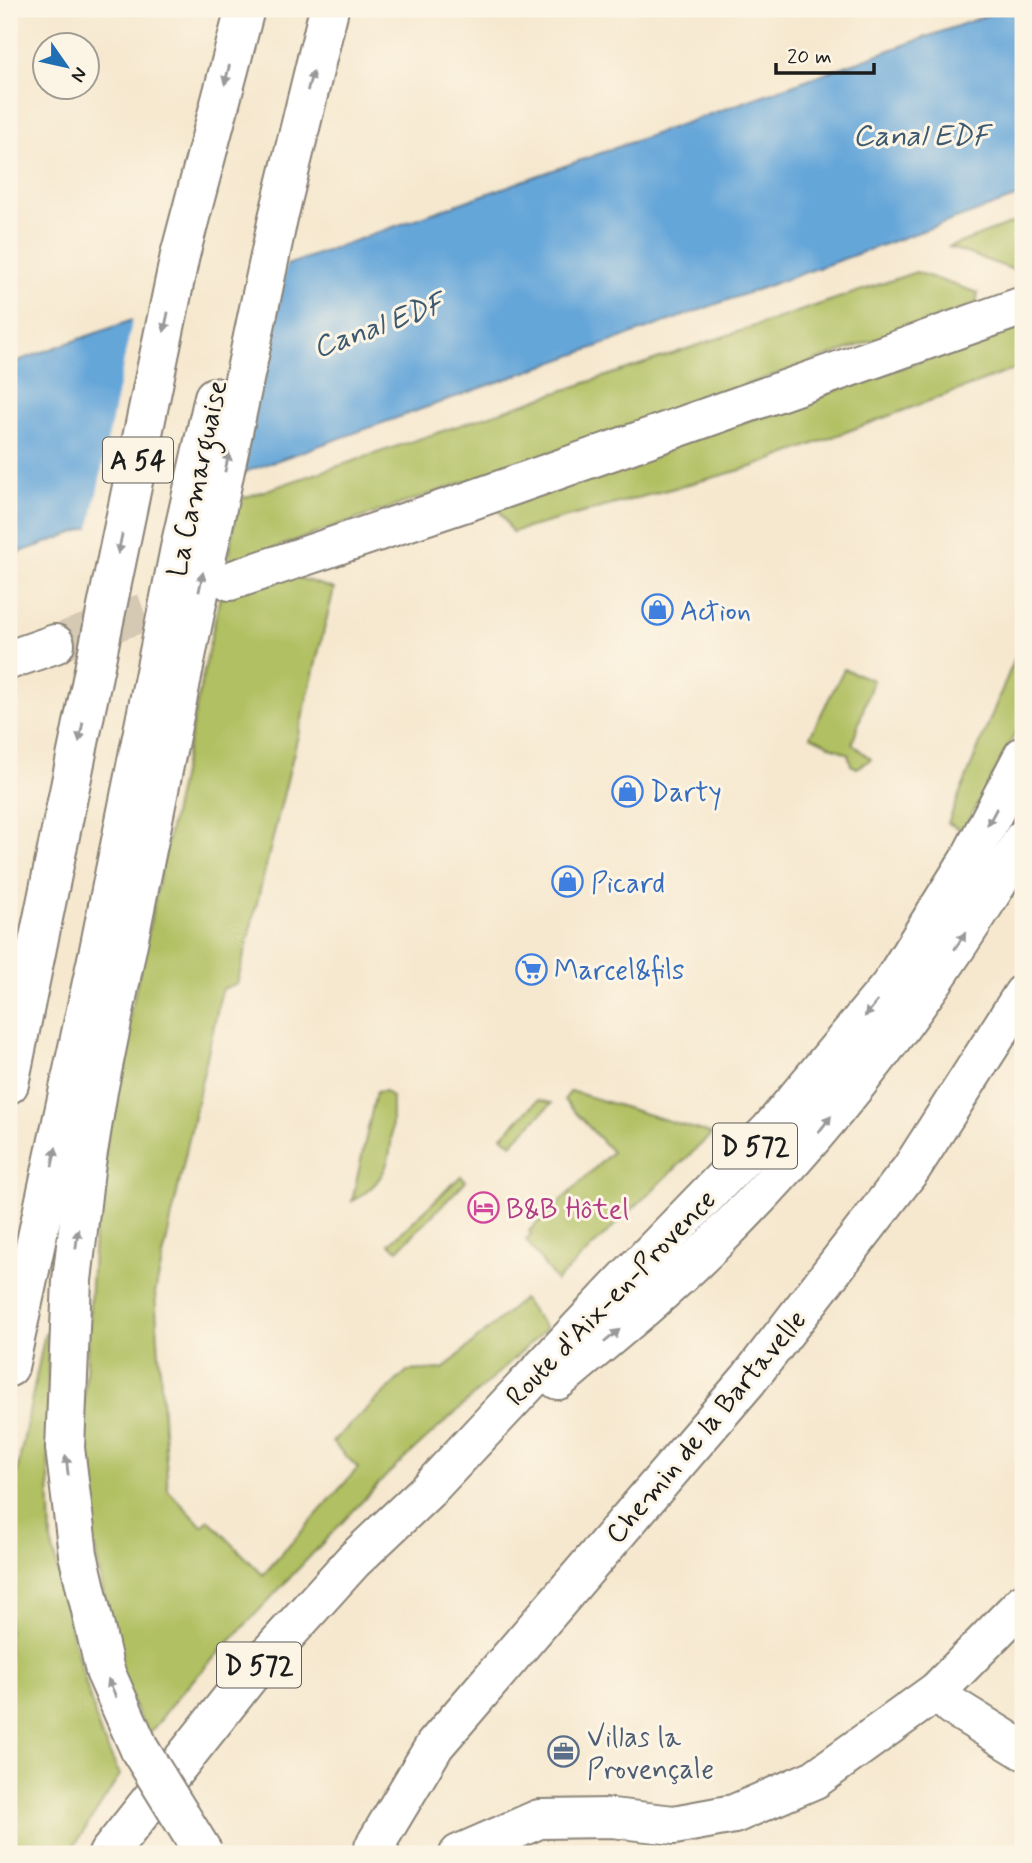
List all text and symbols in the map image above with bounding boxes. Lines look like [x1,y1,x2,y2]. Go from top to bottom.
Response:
north arrow [32,32,102,102]
scale bar [776,32,874,76]
text: 20 m [787,43,832,71]
text: N [65,62,93,87]
one-way arrow [221,64,232,86]
one-way arrow [305,69,316,91]
water label: Canal EDF [853,117,993,156]
water label: Canal EDF [308,283,453,368]
one-way arrow [161,311,172,333]
street label: La Camarguaise [160,377,240,581]
road number: A 54 [103,437,173,482]
one-way arrow [221,451,232,473]
one-way arrow [115,533,126,555]
one-way arrow [196,571,207,593]
shop icon: Action [640,593,674,627]
place label: Action [680,594,751,631]
one-way arrow [76,721,87,743]
shop icon: Darty [610,774,644,808]
place label: Darty [650,775,722,812]
one-way arrow [986,807,997,827]
shop icon: Picard [551,865,585,899]
place label: Picard [591,866,665,903]
one-way arrow [953,932,967,950]
supermarket icon: Marcel&fils [514,952,548,986]
place label: Marcel&fils [554,953,684,990]
one-way arrow [863,1000,879,1018]
one-way arrow [817,1115,832,1133]
road number: D 572 [713,1124,797,1168]
one-way arrow [48,1145,59,1167]
street label: Route d'Aix-en-Provence [499,1182,725,1415]
hotel icon: B&B Hôtel [466,1191,500,1225]
place label: B&B Hôtel [506,1192,629,1229]
one-way arrow [72,1227,83,1249]
street label: Chemin de la Bartavelle [598,1303,816,1552]
one-way arrow [603,1329,620,1344]
one-way arrow [61,1454,72,1476]
road number: D 572 [217,1642,301,1688]
one-way arrow [106,1677,117,1698]
place label: Villas la Provençale [587,1720,714,1789]
office icon: Villas la Provençale [547,1735,581,1769]

